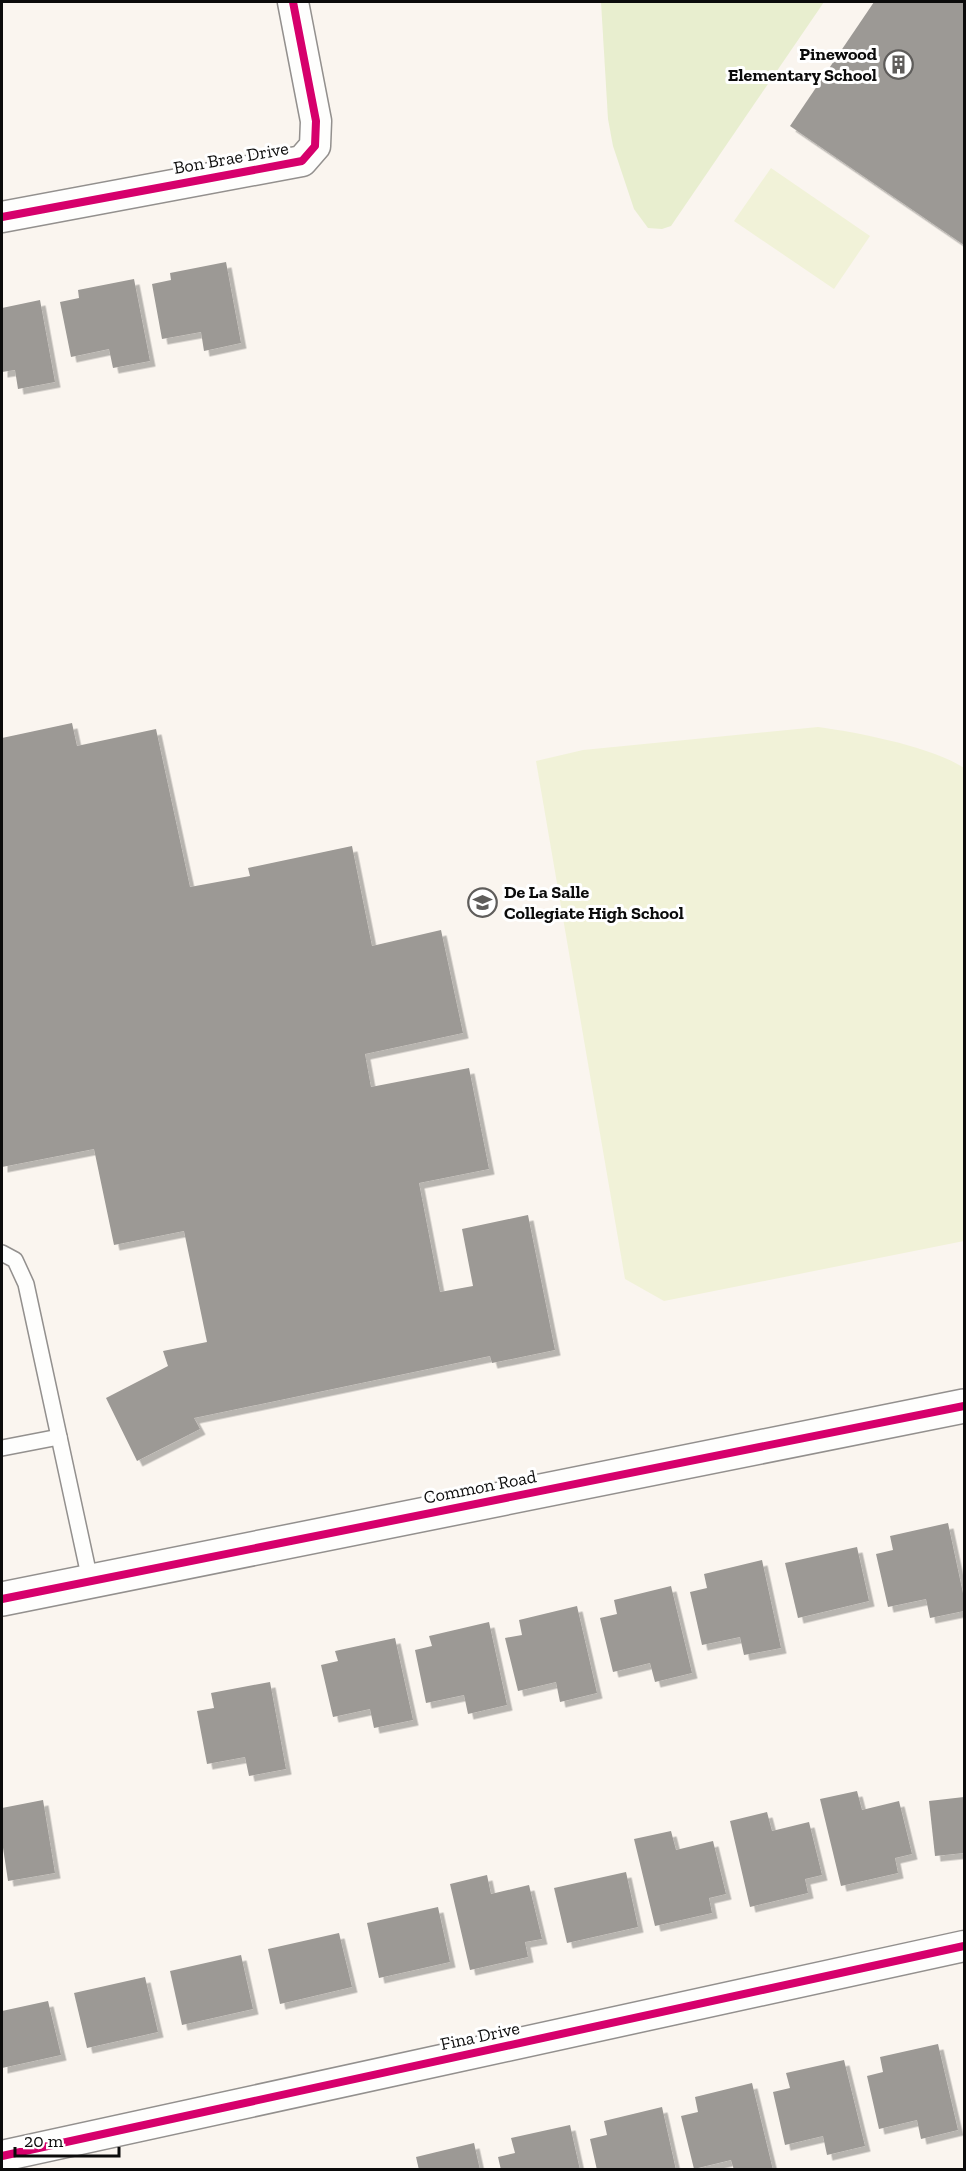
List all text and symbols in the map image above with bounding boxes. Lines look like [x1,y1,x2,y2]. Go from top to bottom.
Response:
place label: Pinewood Elementary School [728,43,878,86]
building icon: Pinewood Elementary School [882,48,914,80]
street label: Bon Brae Drive [172,137,290,179]
place label: De La Salle Collegiate High School [504,881,684,924]
school or university icon: De La Salle Collegiate High School [467,886,499,918]
street label: Common Road [422,1465,538,1509]
street label: Fina Drive [438,2017,522,2055]
scale bar [15,2120,118,2158]
text: 20 m [24,2130,64,2152]

